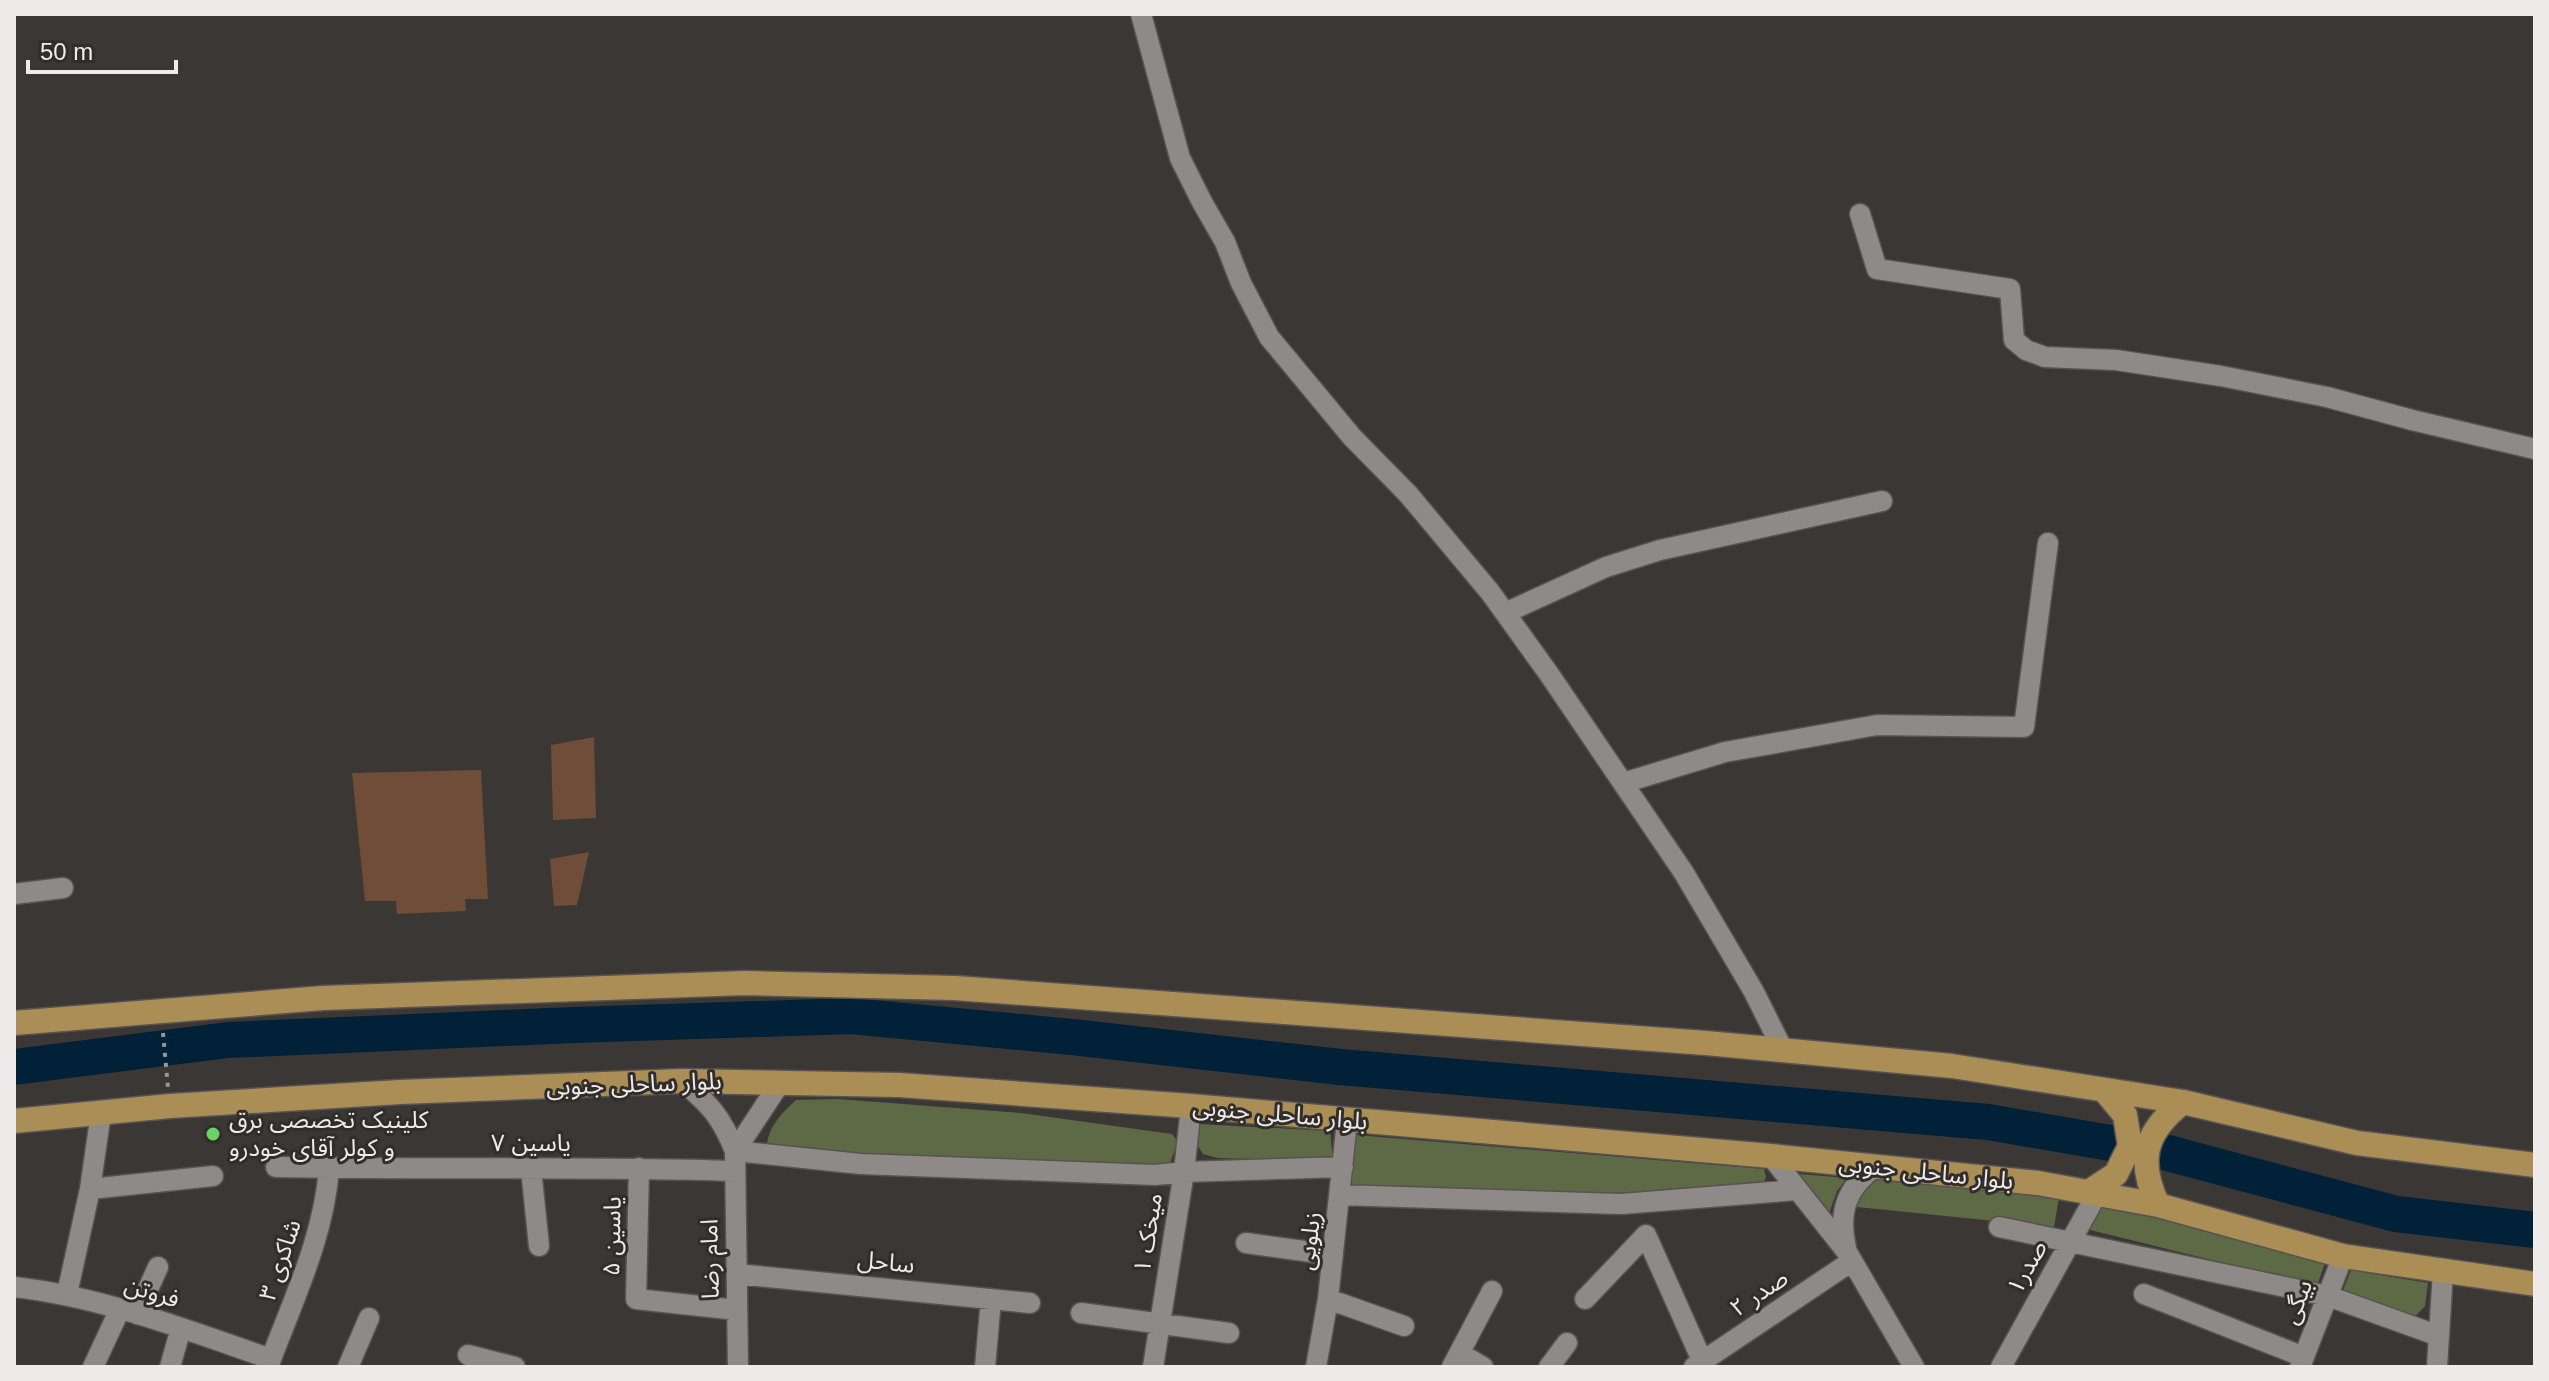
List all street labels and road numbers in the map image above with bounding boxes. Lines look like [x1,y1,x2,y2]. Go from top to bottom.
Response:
street label: بلوار ساحلی جنوبی [546,1067,722,1101]
street label: بلوار ساحلی جنوبی [1191,1092,1369,1136]
street label: یاسین ۷ [491,1129,571,1156]
street label: بلوار ساحلی جنوبی [1837,1149,2015,1195]
street label: میخک ۱ [1128,1191,1167,1275]
street label: یاسین ۵ [597,1196,626,1276]
street label: زیلویی [1292,1210,1326,1272]
street label: شاکری ۳ [253,1216,307,1304]
street label: امام رضا [695,1219,729,1299]
street label: صدر۱ [2001,1235,2053,1299]
street label: ساحل [856,1245,916,1278]
street label: صدر ۲ [1725,1264,1793,1322]
street label: فروتن [121,1270,183,1314]
street label: بیگی [2276,1276,2317,1328]

